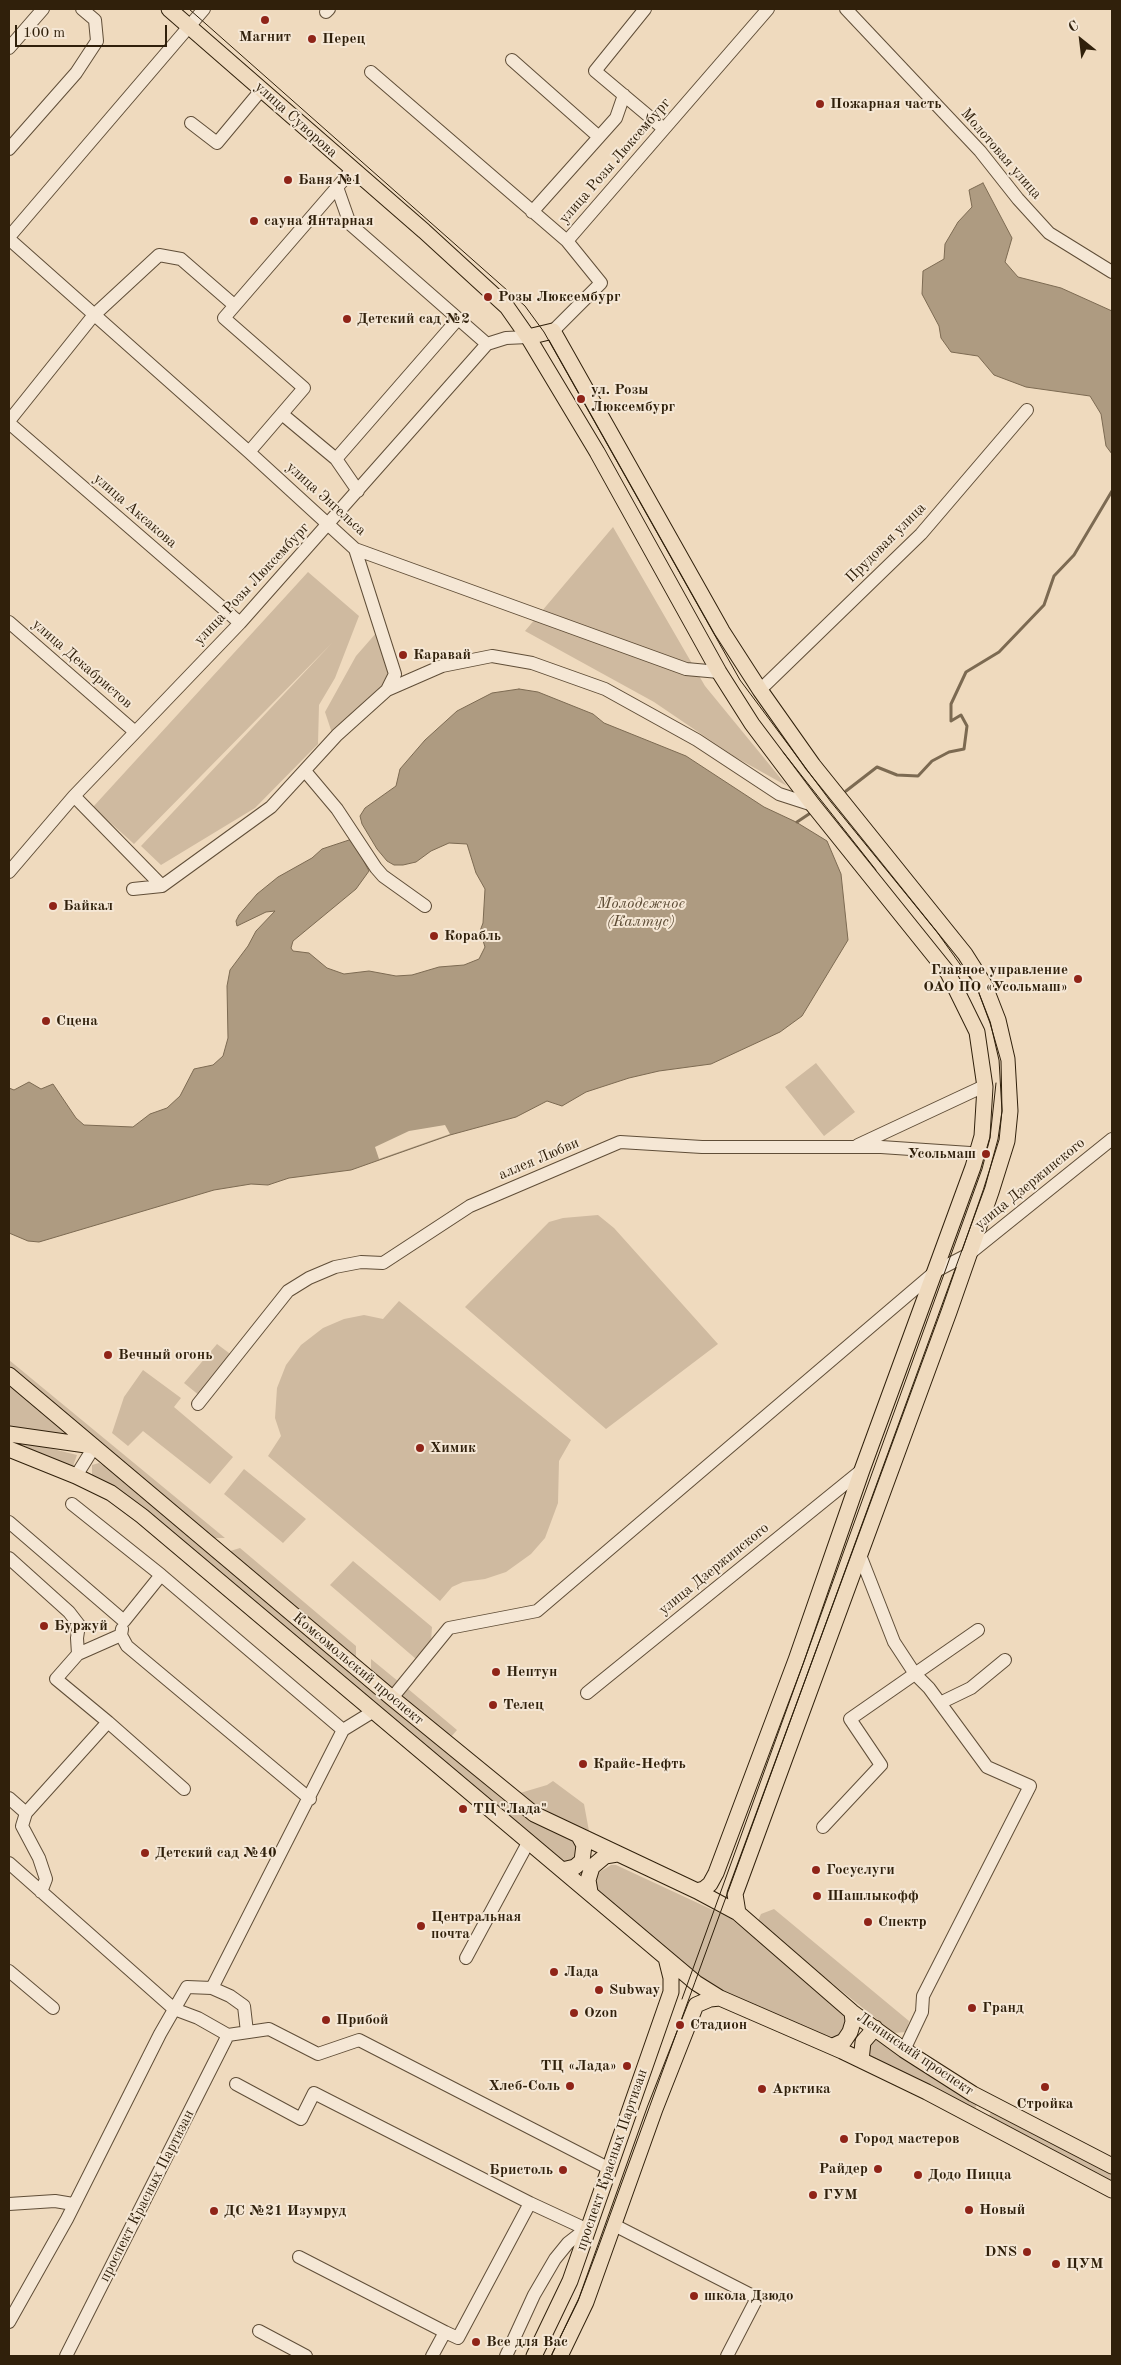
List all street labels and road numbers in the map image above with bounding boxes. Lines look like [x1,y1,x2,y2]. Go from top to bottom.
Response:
street label: улица Суворова [251,78,341,162]
street label: улица Розы Люксембург [555,94,675,228]
street label: Молотовая улица [957,105,1045,203]
street label: улица Энгельса [282,458,370,540]
street label: улица Аксакова [89,470,181,552]
street label: Прудовая улица [842,499,930,587]
street label: улица Розы Люксембург [191,519,313,649]
street label: улица Декабристов [28,616,136,712]
street label: аллея Любви [496,1134,582,1184]
street label: улица Дзержинского [971,1134,1089,1234]
street label: улица Дзержинского [655,1519,773,1619]
street label: Комсомольский проспект [289,1609,427,1729]
street label: Ленинский проспект [853,2008,977,2100]
street label: проспект Красных Партизан [572,2067,652,2253]
street label: проспект Красных Партизан [96,2107,198,2285]

